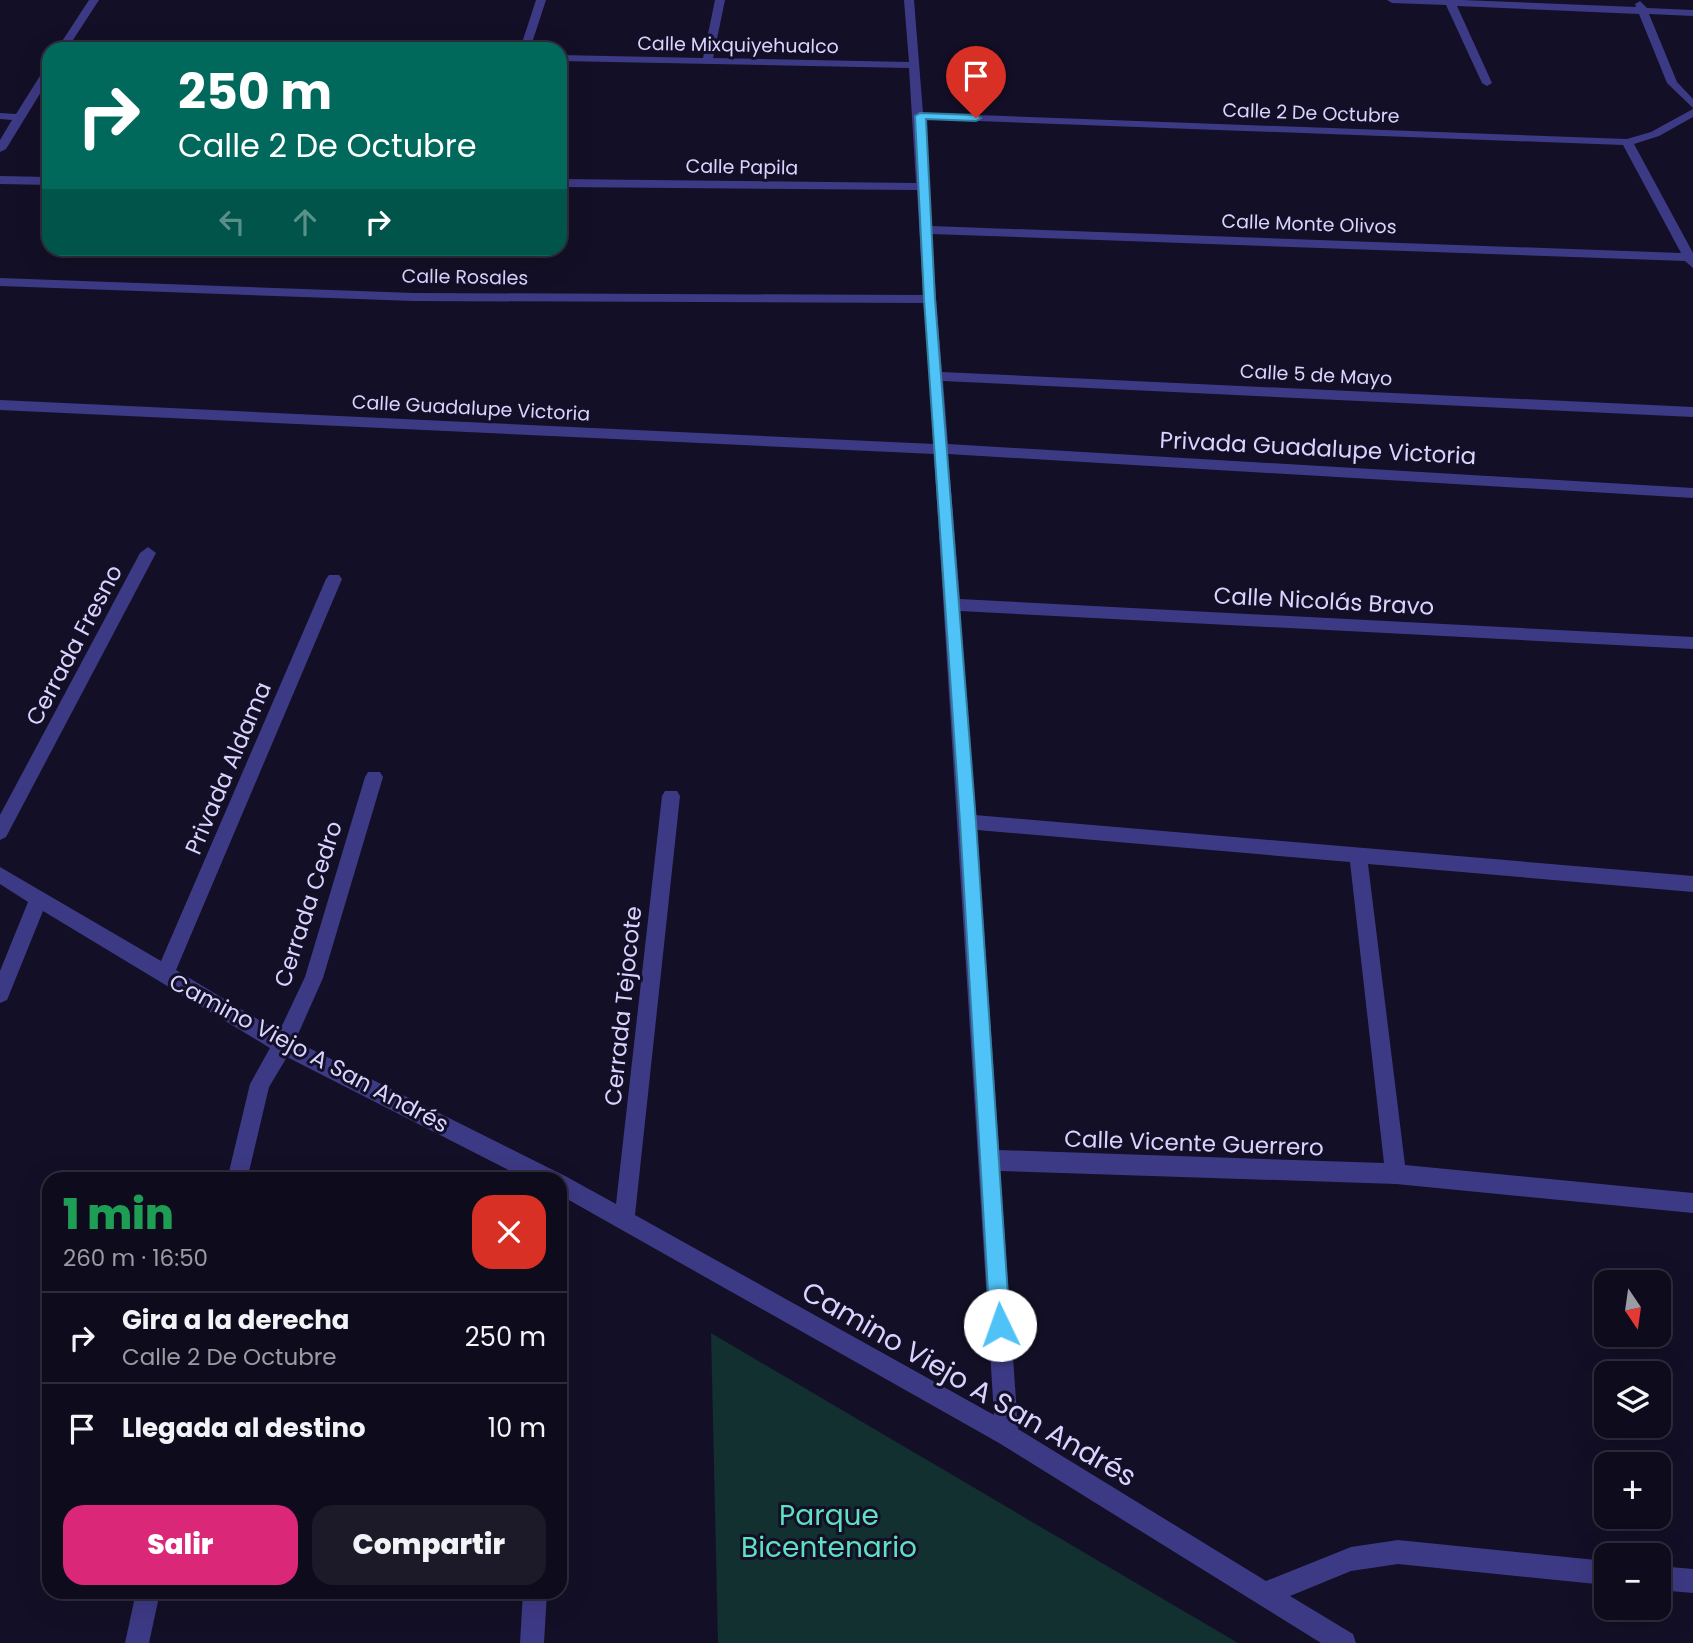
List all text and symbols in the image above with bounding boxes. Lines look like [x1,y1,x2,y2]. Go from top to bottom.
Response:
street label: Calle Mixquiyehualco [637,30,839,60]
pin [946,46,1006,118]
icon: arrive [957,57,995,95]
text: 250 m [178,58,332,126]
icon: right [63,70,154,161]
street label: Calle 2 De Octubre [1222,96,1400,130]
text: Calle 2 De Octubre [178,123,477,168]
street label: Calle Papila [685,153,799,181]
icon: left [213,203,251,241]
icon: ahead [286,203,324,241]
icon: right [359,203,397,241]
street label: Calle Monte Olivos [1221,207,1397,241]
street label: Calle Rosales [401,262,529,292]
street label: Calle 5 de Mayo [1239,358,1393,392]
street label: Calle Guadalupe Victoria [351,388,591,428]
street label: Privada Guadalupe Victoria [1159,424,1477,472]
street label: Cerrada Fresno [18,559,130,731]
street label: Calle Nicolás Bravo [1213,579,1435,623]
street label: Privada Aldama [177,677,279,859]
street label: Cerrada Cedro [266,817,350,991]
street label: Cerrada Tejocote [597,905,649,1107]
street label: Camino Viejo A San Andrés [164,966,454,1140]
street label: Calle Vicente Guerrero [1064,1122,1324,1164]
text: 1 min [63,1185,174,1244]
button: close [472,1195,546,1269]
text: 260 m · 16:50 [63,1242,208,1274]
north arrow [1594,1270,1671,1348]
map controls [1594,1270,1671,1620]
street label: Camino Viejo A San Andrés [795,1272,1143,1496]
position arrow [963,1288,1037,1362]
text: Gira a la derecha [122,1302,350,1338]
icon: right [63,1319,101,1357]
text: 250 m [465,1319,546,1355]
text: Calle 2 De Octubre [122,1341,337,1373]
button: layers [1594,1361,1671,1438]
icon: arrive [63,1410,101,1448]
text: Llegada al destino [122,1410,366,1446]
text: 10 m [488,1410,546,1446]
button: + [1594,1452,1671,1529]
park label: Parque Bicentenario [741,1496,917,1567]
button: Salir [63,1505,298,1585]
button: Compartir [312,1505,546,1585]
button: − [1594,1543,1671,1620]

